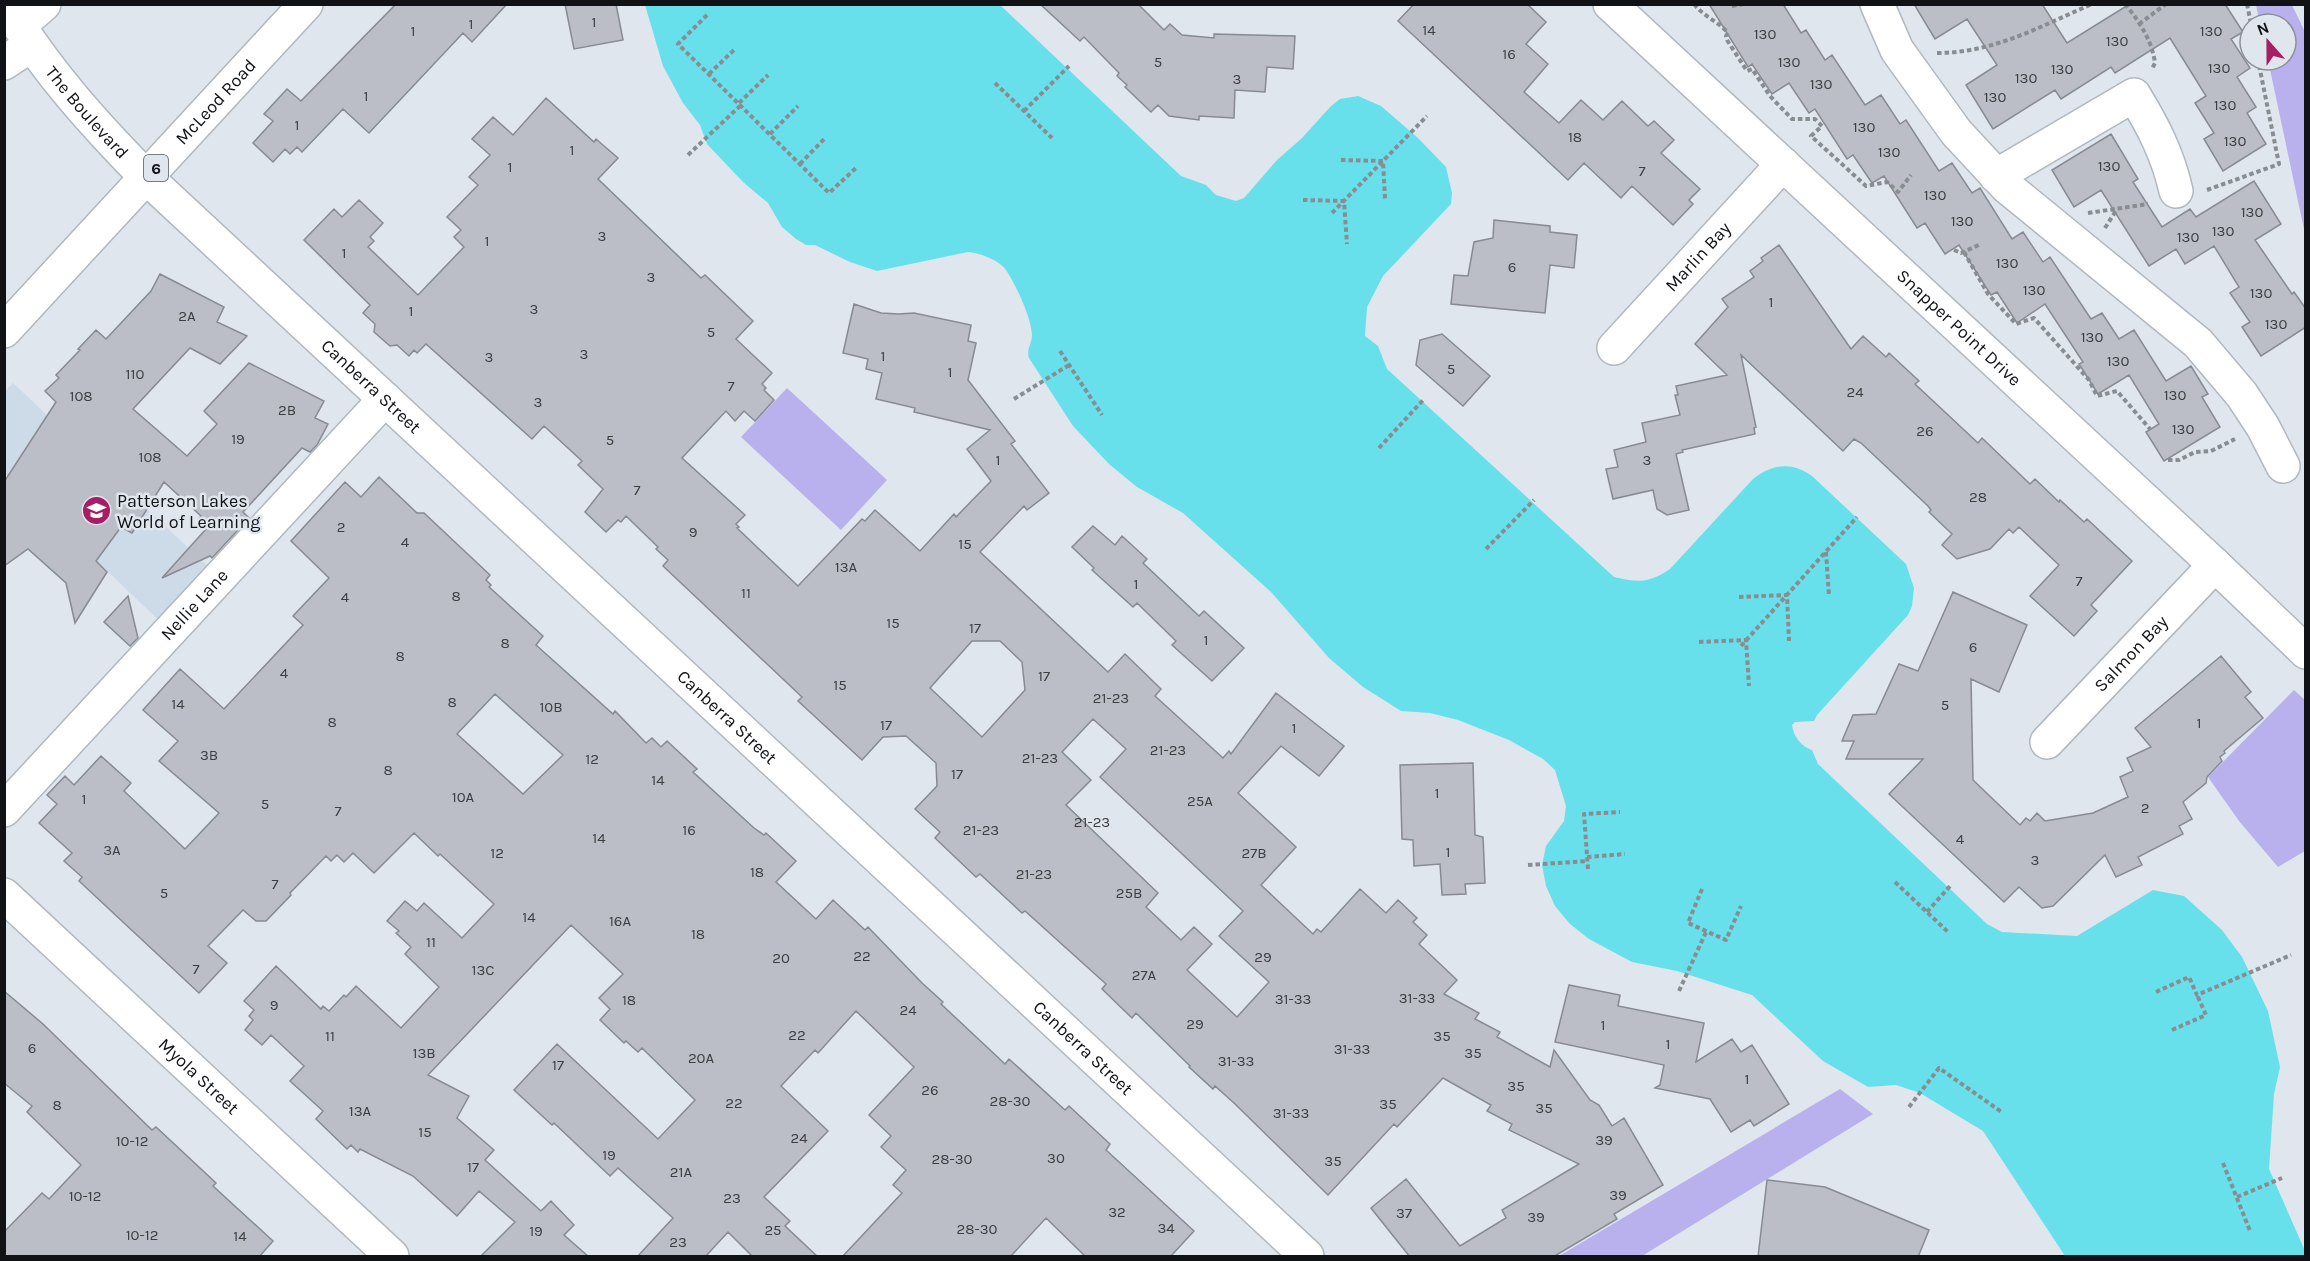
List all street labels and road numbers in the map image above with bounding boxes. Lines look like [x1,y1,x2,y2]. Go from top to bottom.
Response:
street label: McLeod Road [171,54,261,149]
street label: The Boulevard [41,62,133,163]
road number: 6 [144,155,168,181]
street label: Marlin Bay [1660,217,1736,296]
street label: Snapper Point Drive [1892,265,2026,391]
street label: Canberra Street [317,334,426,438]
street label: Nellie Lane [156,565,233,645]
street label: Salmon Bay [2090,610,2173,696]
street label: Canberra Street [673,665,782,769]
street label: Canberra Street [1029,996,1138,1100]
street label: Myola Street [154,1033,244,1119]

